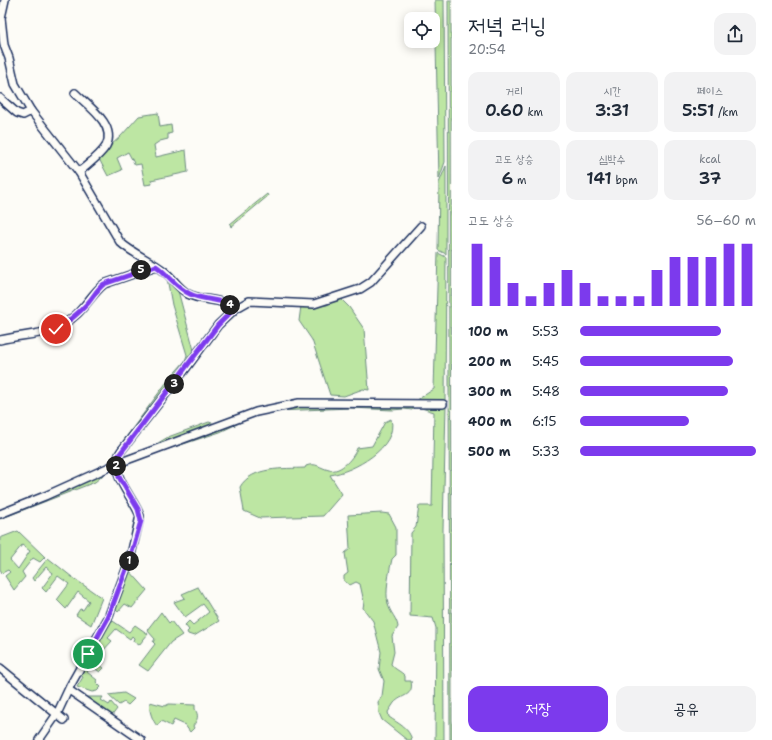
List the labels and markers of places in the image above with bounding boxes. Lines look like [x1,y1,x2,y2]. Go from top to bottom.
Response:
pin: 5 [131,260,151,280]
pin: 4 [220,295,240,315]
pin [39,312,73,346]
pin: 3 [164,374,184,394]
pin: 2 [106,456,126,476]
pin: 1 [119,551,139,571]
pin [71,637,105,671]

